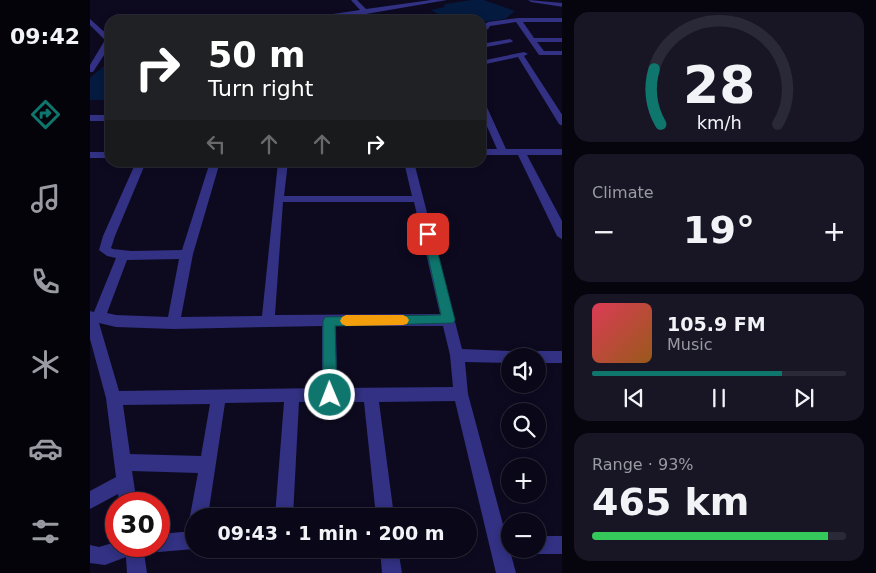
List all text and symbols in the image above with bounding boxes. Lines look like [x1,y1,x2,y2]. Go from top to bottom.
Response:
text: 09:42 [10,24,80,49]
icon: right [125,35,190,100]
text: 50 m [208,35,305,75]
text: 28 [683,55,755,115]
text: Turn right [208,76,313,101]
icon: directions [28,97,63,132]
text: km/h [696,112,742,133]
icon: left [202,130,230,158]
icon: ahead [255,130,283,158]
icon: ahead [308,130,336,158]
icon: right [361,130,389,158]
icon: music [28,181,63,216]
text: Climate [592,183,654,202]
text: 19° [683,208,755,252]
pin [407,213,449,255]
text: − [592,215,615,248]
text: + [823,215,846,248]
icon: arrive [414,220,442,248]
icon: phone [28,264,63,299]
text: 105.9 FM [667,313,766,335]
text: Music [667,335,713,354]
icon: climate [28,347,63,382]
map controls [501,348,546,558]
button: sound [501,348,546,393]
position arrow [303,368,355,420]
icon: previous [620,384,648,412]
icon: pause [705,384,733,412]
icon: next [790,384,818,412]
button: search [501,403,546,448]
icon: car [28,431,63,466]
text: Range · 93% [592,455,694,474]
button: + [501,458,546,503]
text: 465 km [592,480,749,524]
speed limit sign: 30 [105,492,170,557]
button: − [501,513,546,558]
icon: filters [28,514,63,549]
text: 09:43 · 1 min · 200 m [217,522,445,544]

